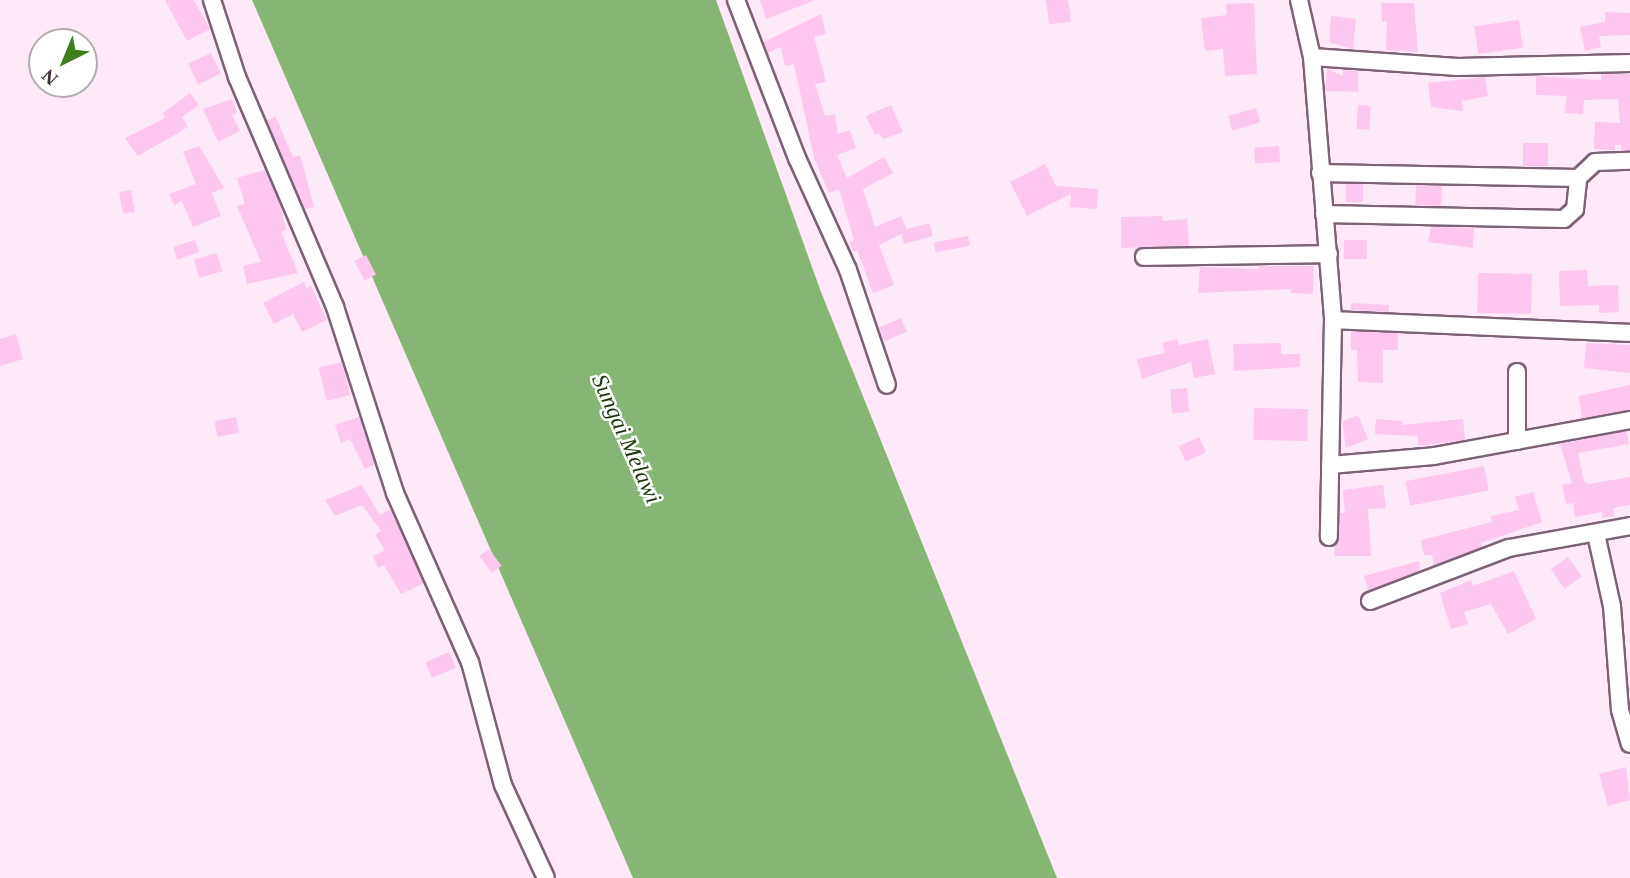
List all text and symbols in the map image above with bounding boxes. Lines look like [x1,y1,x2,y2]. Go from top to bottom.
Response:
north arrow [28,28,98,98]
text: N [38,65,62,90]
water label: Sungai Melawi [585,370,667,508]

